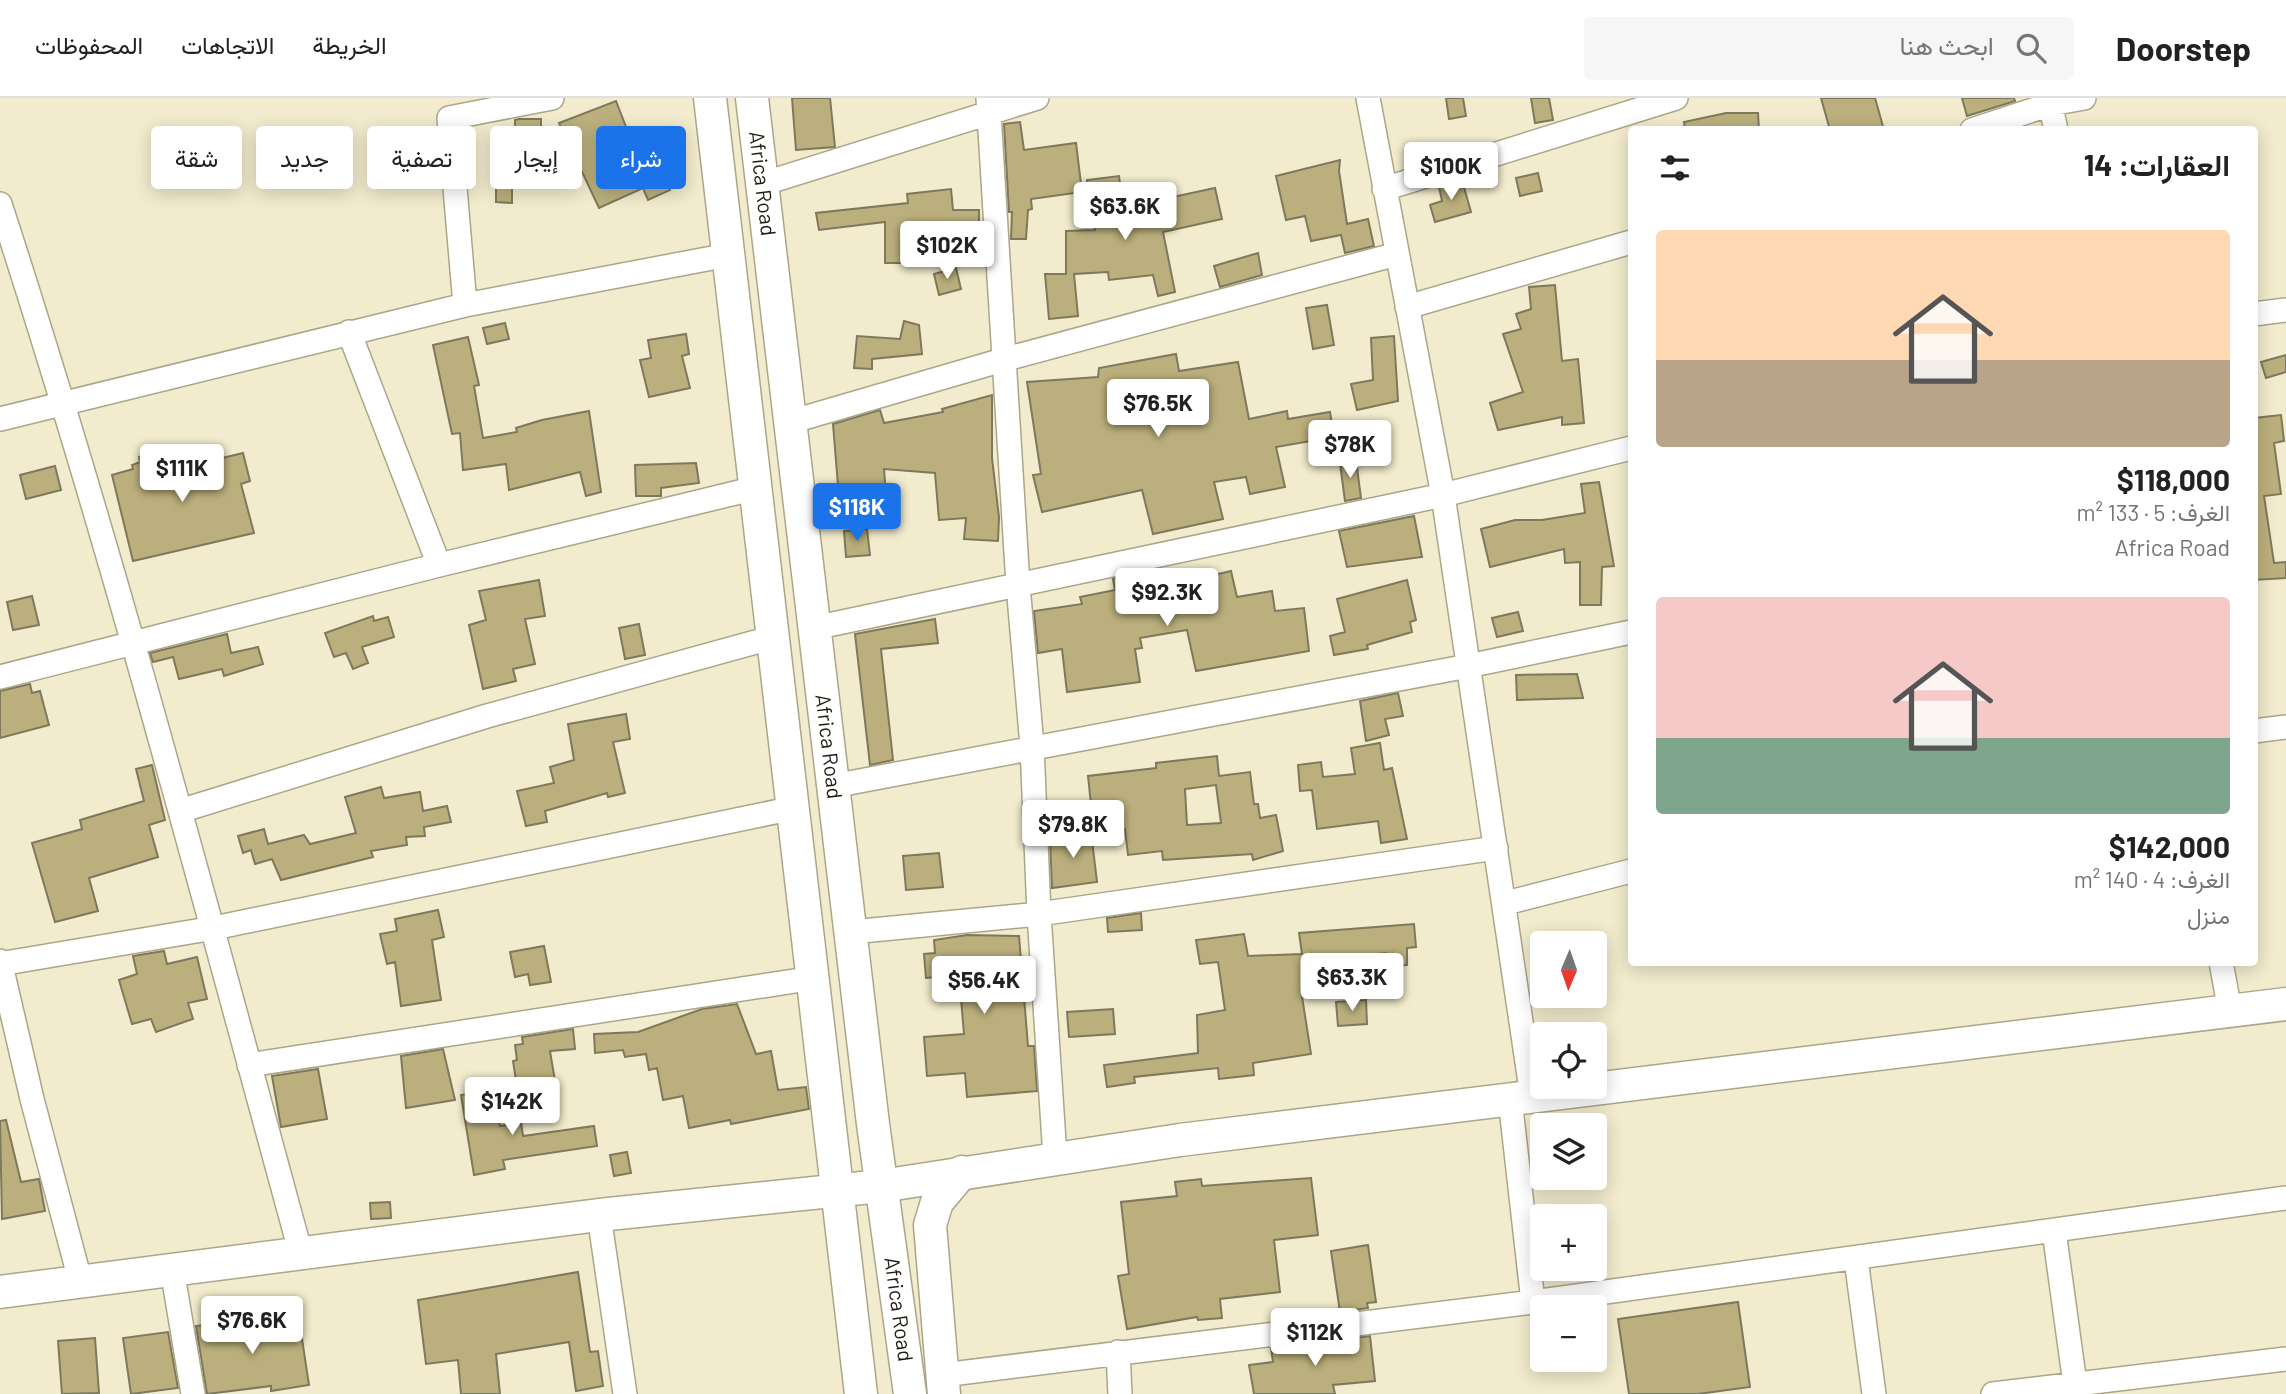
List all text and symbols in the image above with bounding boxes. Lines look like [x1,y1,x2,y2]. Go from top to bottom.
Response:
search box [1584,17,2074,80]
text: Doorstep [2116,28,2251,68]
text: ابحث هنا [1899,29,1994,60]
icon: search [2012,29,2050,67]
text: المحفوظات [35,30,143,59]
text: الاتجاهات [181,30,274,59]
text: الخريطة [312,30,387,59]
chip: شقة [151,126,242,189]
chip: جديد [256,126,353,189]
chip: تصفية [367,126,476,189]
chip: إيجار [490,126,582,189]
chip: شراء [596,126,686,189]
street label: Africa Road [745,129,782,237]
pin: $100K [1402,142,1500,202]
text: العقارات: 14 [2084,146,2230,182]
icon: filters [1656,149,1694,187]
text: $100K [1420,151,1482,179]
pin: $63.6K [1068,183,1182,242]
text: $63.6K [1090,191,1160,219]
pin: $102K [898,222,996,281]
text: $102K [916,230,978,258]
icon: home [1880,276,2006,402]
pin: $76.5K [1101,380,1215,439]
text: $76.5K [1123,388,1193,416]
pin: $78K [1309,420,1391,480]
text: $78K [1324,429,1376,457]
pin: $111K [133,444,231,504]
text: $111K [156,453,208,481]
text: $118,000 [2117,461,2230,497]
pin: $118K [808,484,906,543]
text: $118K [829,492,885,520]
text: الغرف: 5 · 133 m² [2076,498,2230,526]
text: Africa Road [2115,533,2230,561]
pin: $92.3K [1110,568,1224,628]
text: $92.3K [1131,577,1203,605]
icon: home [1880,643,2006,769]
street label: Africa Road [811,693,849,800]
pin: $79.8K [1016,800,1130,860]
text: $79.8K [1038,809,1108,837]
text: $142,000 [2109,828,2230,864]
text: الغرف: 4 · 140 m² [2074,865,2230,893]
text: منزل [2187,901,2230,929]
north arrow [1530,931,1606,1008]
map controls [1530,931,1607,1372]
pin: $63.3K [1295,954,1409,1013]
pin: $56.4K [927,956,1041,1016]
text: $63.3K [1317,962,1387,990]
text: $56.4K [948,965,1020,993]
button: locate [1530,1022,1607,1099]
pin: $142K [463,1077,561,1137]
text: $142K [481,1086,543,1114]
button: layers [1530,1113,1607,1190]
button: + [1530,1204,1607,1281]
street label: Africa Road [880,1255,919,1363]
button: − [1530,1295,1607,1372]
pin: $76.6K [195,1296,309,1356]
text: $76.6K [217,1305,287,1333]
pin: $112K [1266,1308,1364,1368]
text: $112K [1287,1317,1343,1345]

